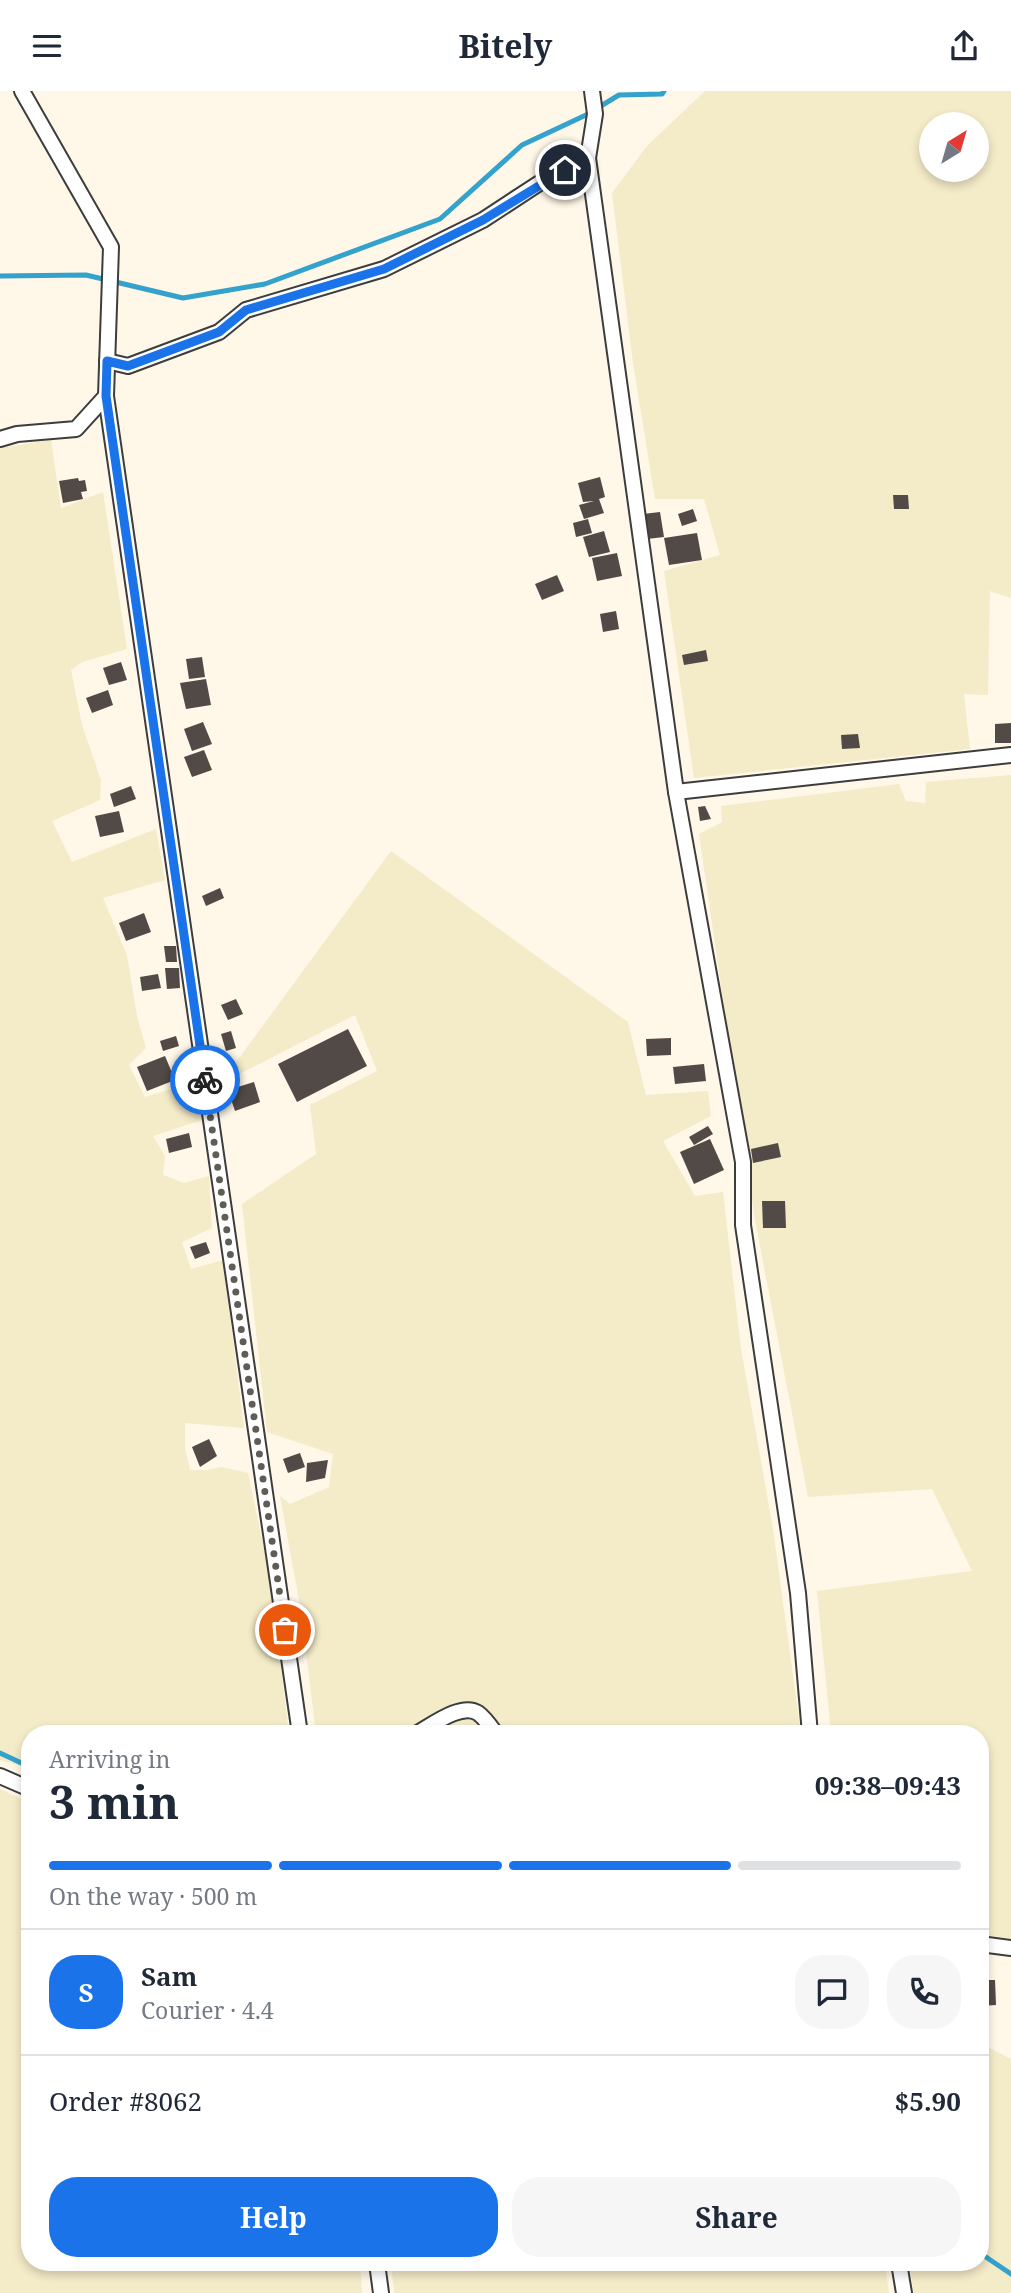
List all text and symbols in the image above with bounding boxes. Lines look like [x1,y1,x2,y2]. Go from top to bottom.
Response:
text: Bitely [459,24,552,67]
icon: menu [28,27,66,65]
icon: share [945,27,983,65]
north arrow [919,112,989,182]
map controls [919,112,989,182]
pin [535,140,595,200]
icon: home [546,151,584,189]
courier [170,1045,240,1115]
icon: bike [186,1061,224,1099]
pin [255,1600,315,1660]
icon: bag [266,1611,304,1649]
text: Arriving in [49,1743,170,1775]
text: 09:38–09:43 [815,1767,961,1803]
text: 3 min [49,1770,179,1832]
text: On the way · 500 m [49,1880,257,1912]
button: chat [795,1955,869,2029]
button: phone [887,1955,961,2029]
text: Sam [141,1958,197,1994]
text: S [78,1974,94,2010]
text: Courier · 4.4 [141,1994,274,2026]
text: Order #8062 [49,2083,202,2119]
text: $5.90 [895,2083,961,2119]
button: Help [49,2177,498,2257]
button: Share [512,2177,961,2257]

